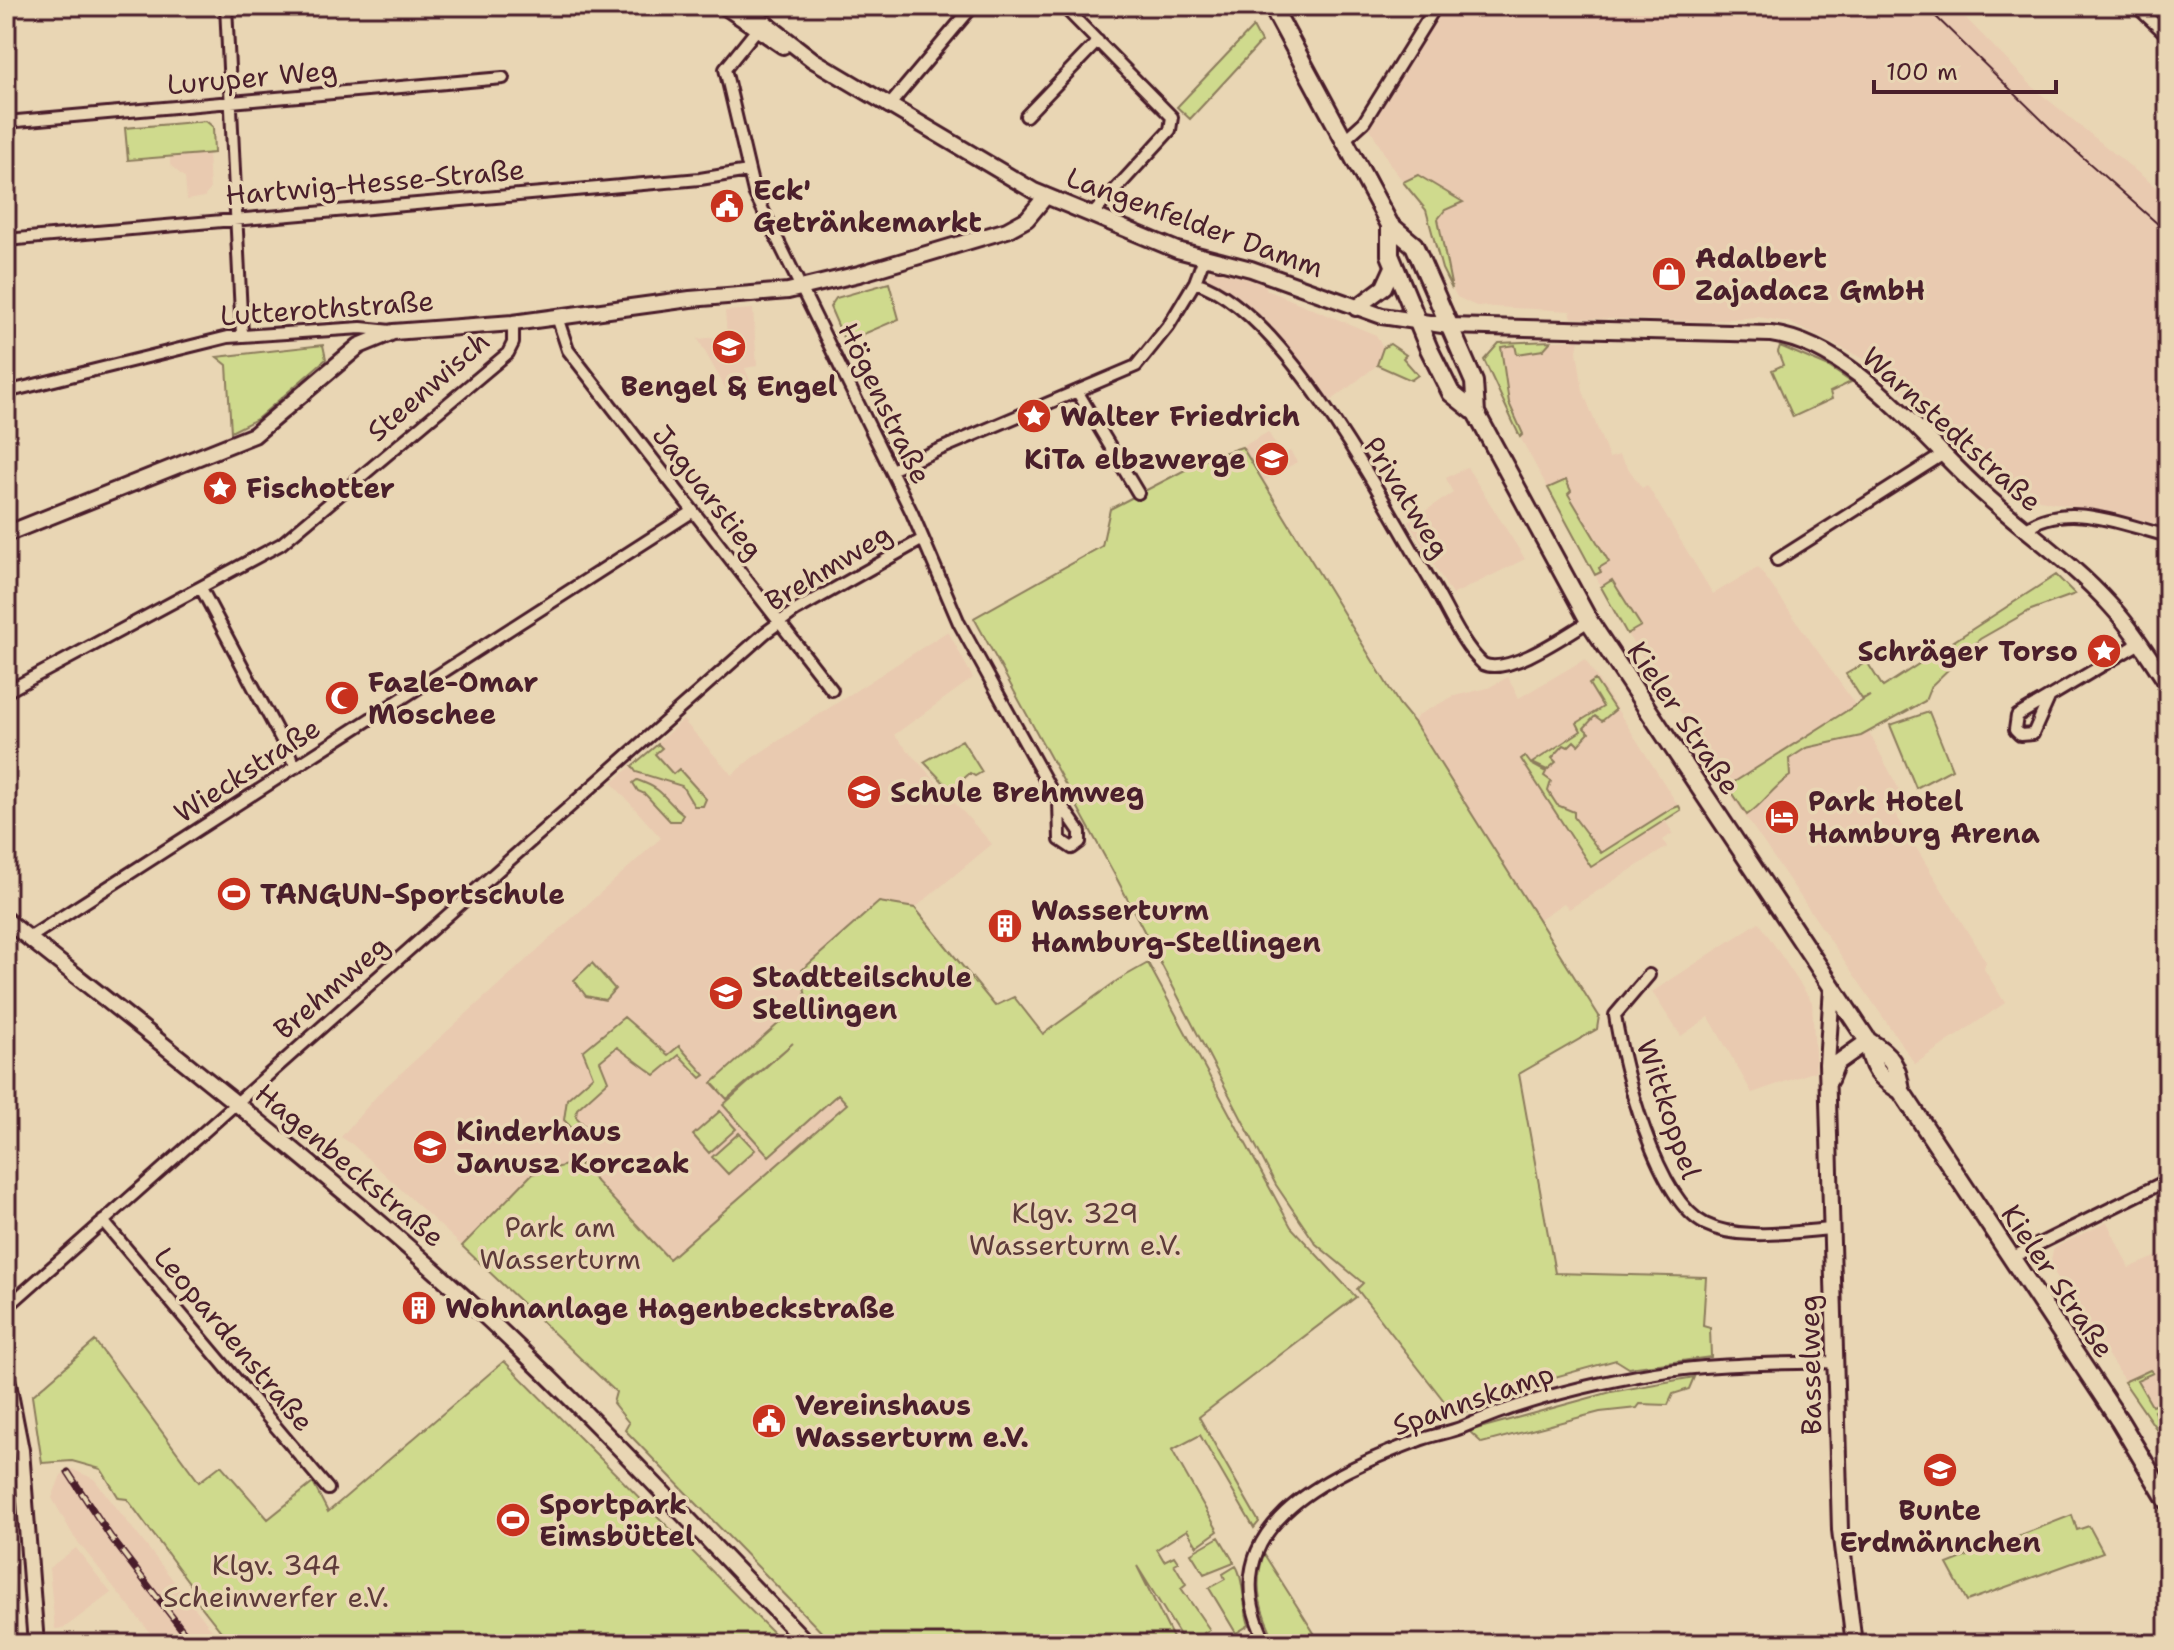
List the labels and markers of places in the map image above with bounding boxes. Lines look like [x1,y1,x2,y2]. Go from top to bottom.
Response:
place label: Eck' Getränkemarkt [753,171,982,241]
public building icon: Eck' Getränkemarkt [708,187,746,225]
place label: Adalbert Zajadacz GmbH [1695,239,1925,309]
shop icon: Adalbert Zajadacz GmbH [1650,255,1688,293]
school or university icon: Bengel & Engel [710,328,748,366]
place label: Bengel & Engel [621,367,838,405]
place icon: Walter Friedrich [1015,397,1053,435]
place label: Walter Friedrich [1060,397,1300,435]
place label: KiTa elbzwerge [1024,440,1246,478]
school or university icon: KiTa elbzwerge [1253,440,1291,478]
place icon: Fischotter [201,469,239,507]
place label: Fischotter [246,469,395,507]
place label: Schräger Torso [1857,632,2078,670]
place icon: Schräger Torso [2085,632,2123,670]
place label: Fazle-Omar Moschee [368,663,538,733]
mosque icon: Fazle-Omar Moschee [323,679,361,717]
school or university icon: Schule Brehmweg [845,773,883,811]
place label: Schule Brehmweg [890,773,1144,811]
place label: Park Hotel Hamburg Arena [1808,782,2040,852]
hotel icon: Park Hotel Hamburg Arena [1763,798,1801,836]
sports icon: TANGUN-Sportschule [215,875,253,913]
place label: TANGUN-Sportschule [260,875,565,913]
place label: Wasserturm Hamburg-Stellingen [1031,891,1321,961]
building icon: Wasserturm Hamburg-Stellingen [986,907,1024,945]
place label: Stadtteilschule Stellingen [752,958,972,1028]
school or university icon: Stadtteilschule Stellingen [707,974,745,1012]
place label: Kinderhaus Janusz Korczak [456,1112,690,1182]
school or university icon: Kinderhaus Janusz Korczak [411,1128,449,1166]
building icon: Wohnanlage Hagenbeckstraße [400,1289,438,1327]
place label: Wohnanlage Hagenbeckstraße [445,1289,895,1327]
place label: Vereinshaus Wasserturm e.V. [795,1386,1029,1456]
public building icon: Vereinshaus Wasserturm e.V. [750,1402,788,1440]
school or university icon: Bunte Erdmännchen [1921,1451,1959,1489]
place label: Sportpark Eimsbüttel [539,1485,695,1555]
place label: Bunte Erdmännchen [1839,1491,2041,1561]
sports icon: Sportpark Eimsbüttel [494,1501,532,1539]

